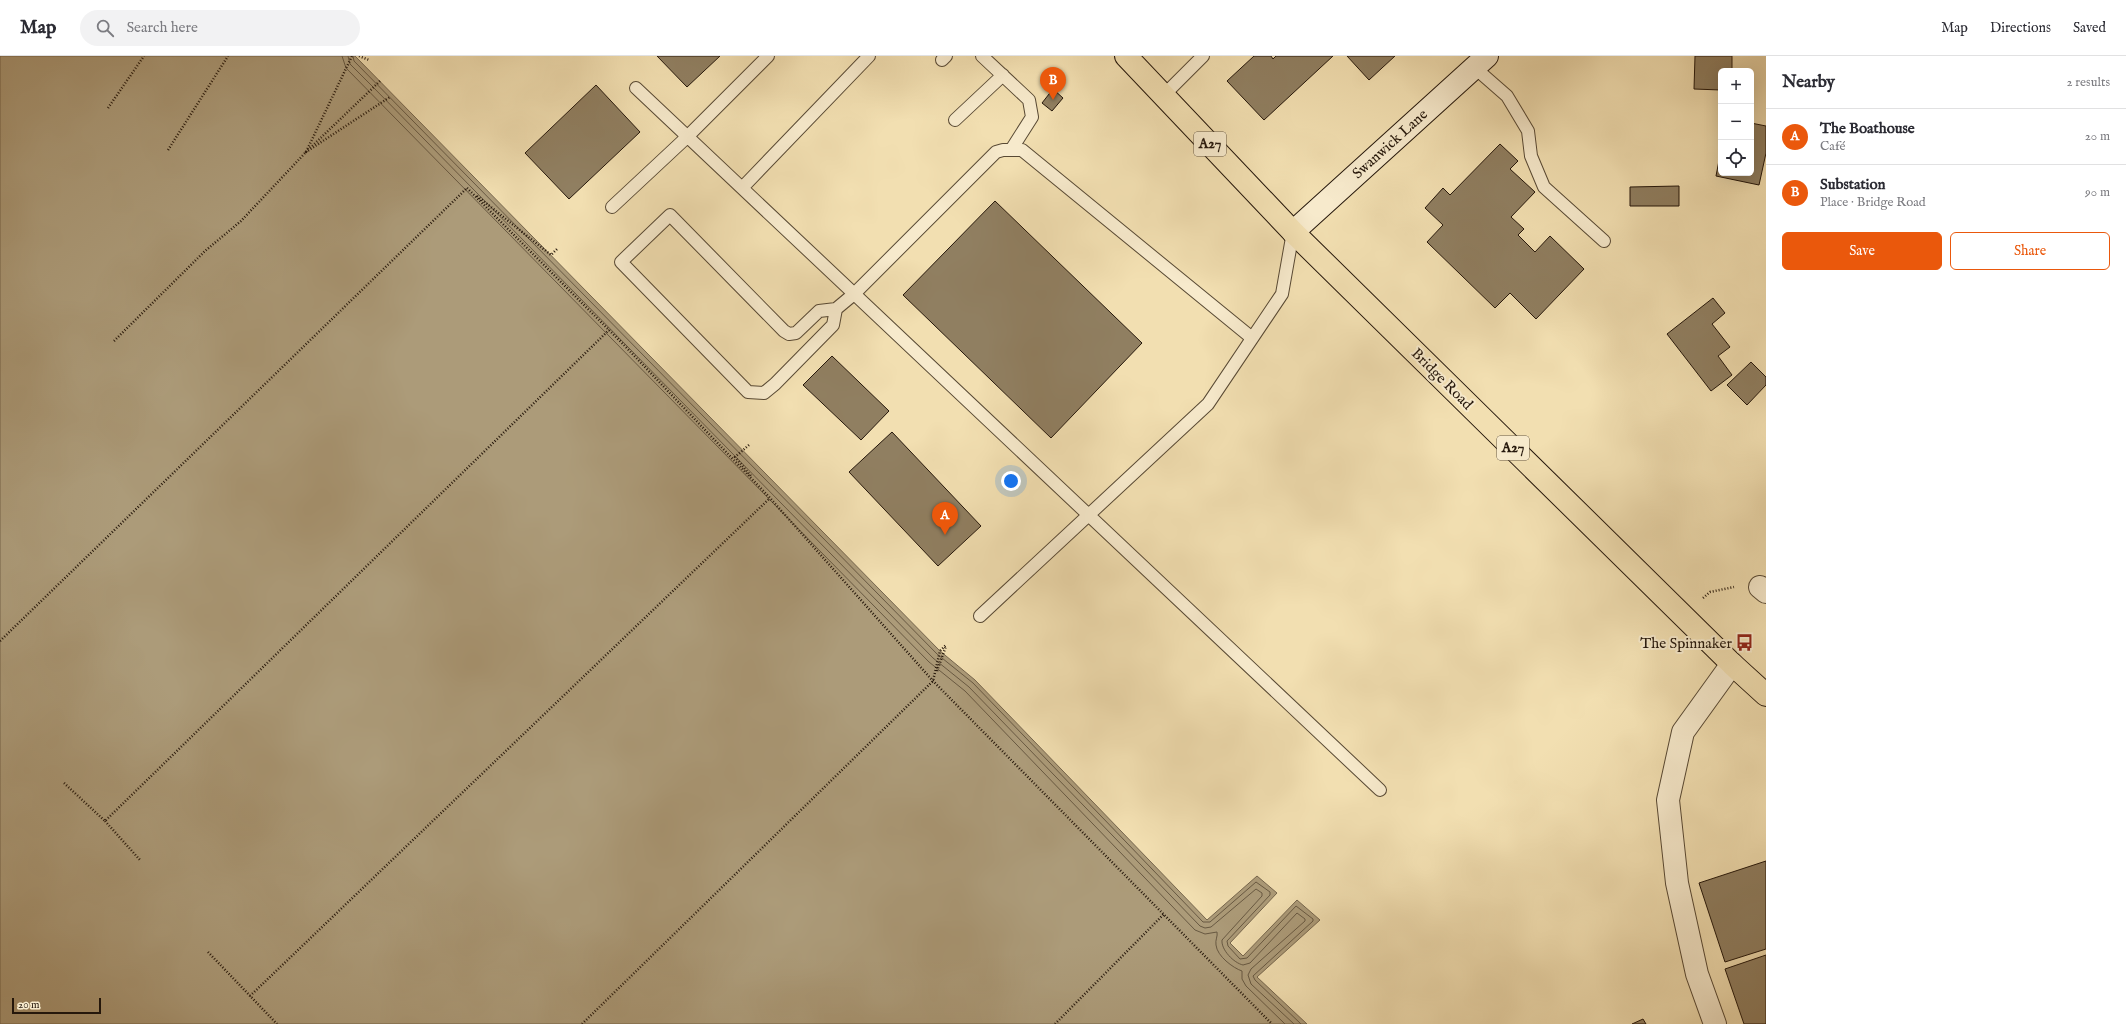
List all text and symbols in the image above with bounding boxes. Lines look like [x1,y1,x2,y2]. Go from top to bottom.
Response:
search box [80,10,360,46]
text: Map [20,16,56,40]
icon: search [94,17,116,39]
text: Search here [126,18,198,37]
text: Map [1941,19,1968,37]
text: Directions [1990,19,2051,37]
text: Saved [2073,19,2106,37]
pin: B [1040,67,1066,100]
map controls [1718,68,1754,176]
button: + [1718,68,1754,104]
text: Nearby [1782,72,1835,93]
text: 2 results [2066,74,2110,91]
button: − [1718,104,1754,140]
street label: Swanwick Lane [1348,105,1432,183]
text: The Boathouse [1820,119,1915,138]
text: A [1791,128,1799,145]
text: 20 m [2085,128,2110,145]
road number: A27 [1194,132,1226,156]
text: Café [1820,138,1846,155]
button: locate [1718,140,1754,176]
text: Substation [1820,175,1886,194]
text: B [1791,184,1799,201]
text: 90 m [2085,184,2110,201]
text: Place · Bridge Road [1820,194,1926,211]
button: Save [1782,232,1942,270]
button: Share [1950,232,2110,270]
street label: Bridge Road [1407,344,1478,415]
road number: A27 [1497,436,1529,460]
your location [1001,471,1021,491]
pin: A [932,502,958,535]
bus stop icon: The Spinnaker [1735,633,1755,653]
place label: The Spinnaker [1640,634,1732,653]
scale bar [12,996,101,1015]
text: 20 m [18,998,39,1012]

